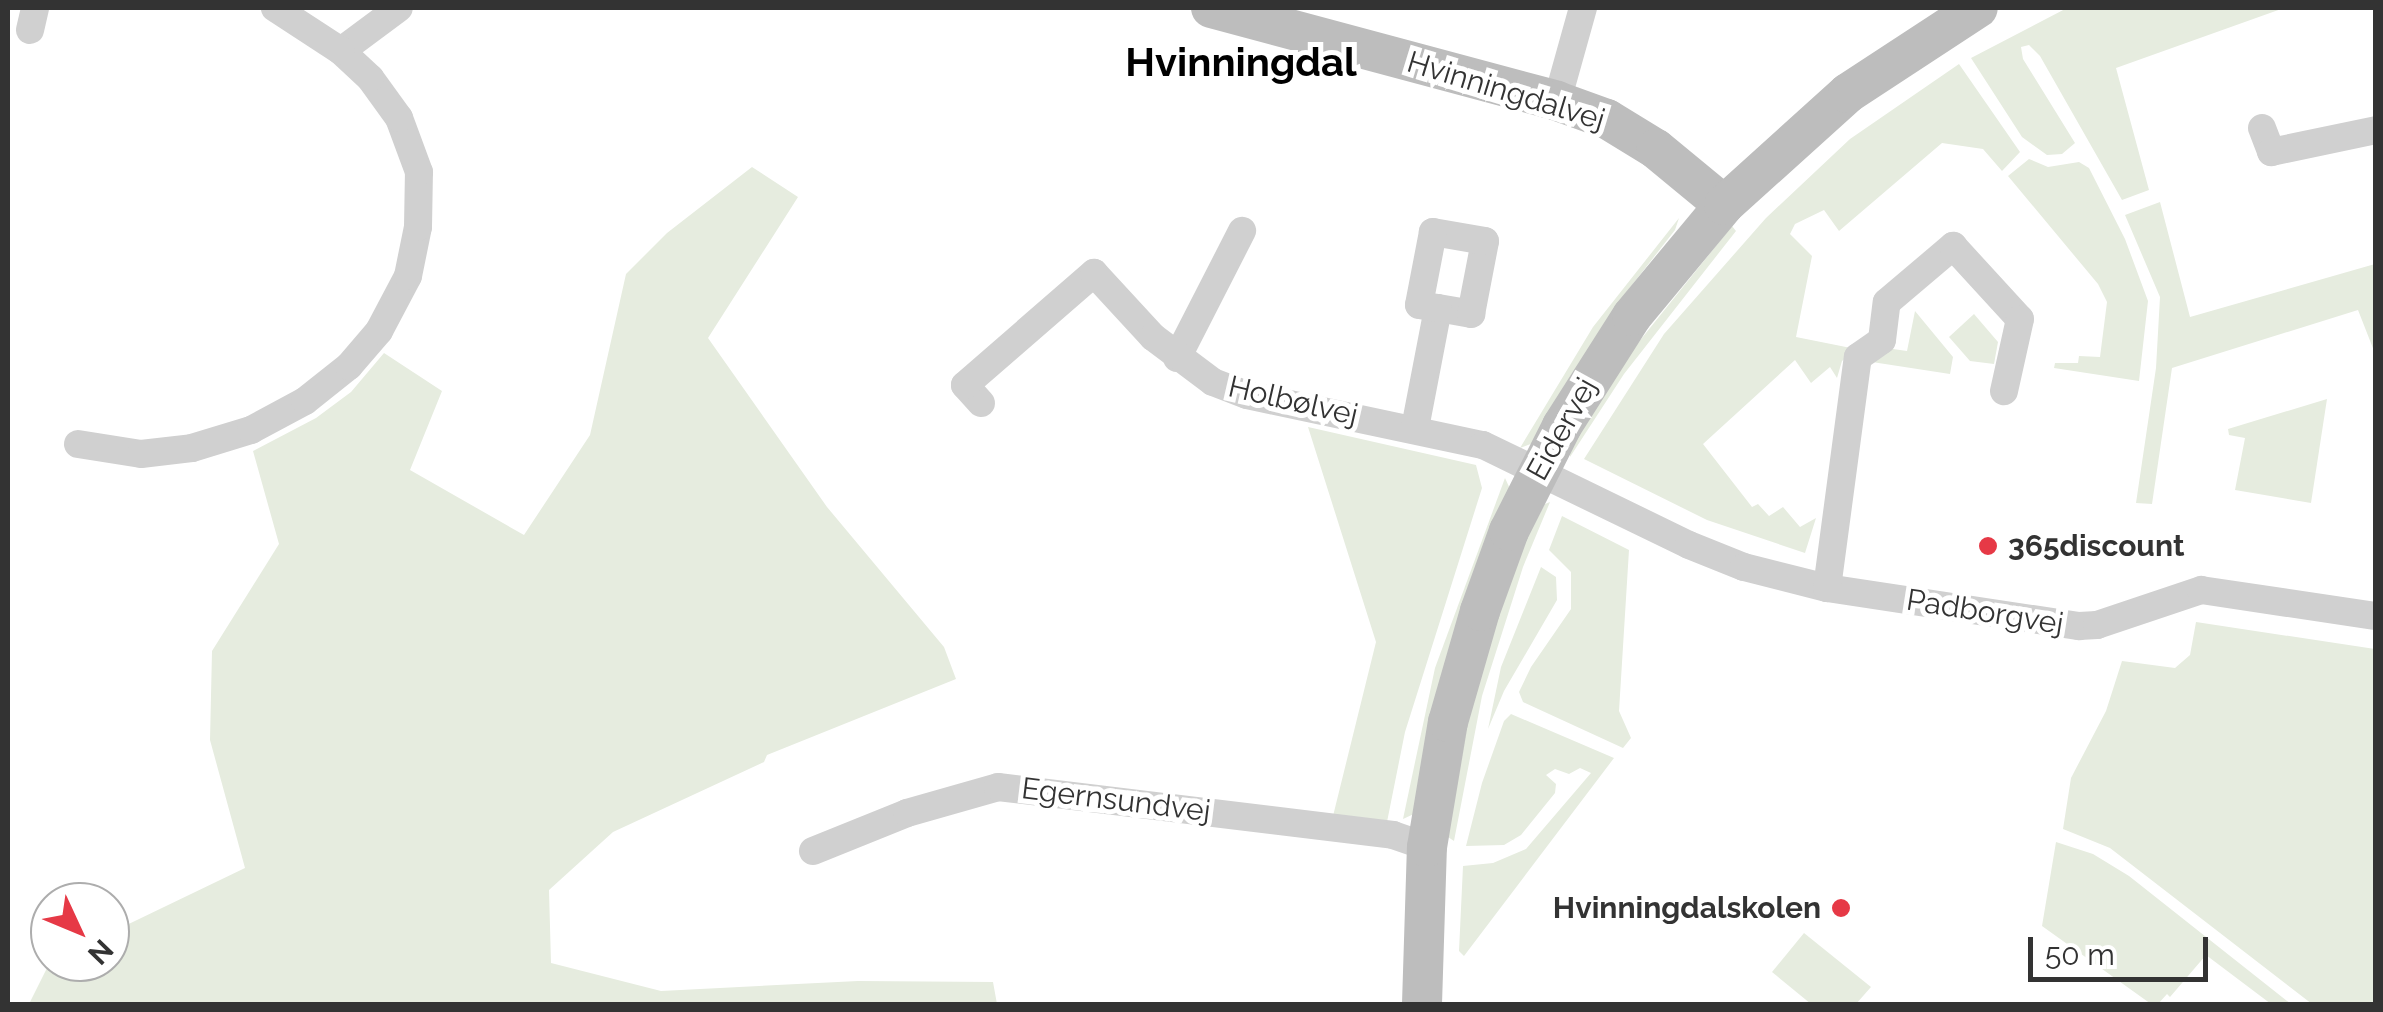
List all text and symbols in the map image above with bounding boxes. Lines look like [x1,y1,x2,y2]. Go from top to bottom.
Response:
district label: Hvinningdal [1125,38,1357,86]
street label: Hvinningdalvej [1403,44,1609,138]
street label: Holbølvej [1225,369,1361,433]
street label: Eidervej [1519,372,1605,486]
place label: 365discount [2008,528,2184,564]
marker: 365discount [1977,535,1999,557]
street label: Padborgvej [1904,582,2066,642]
street label: Egernsundvej [1019,771,1213,829]
north arrow [30,882,130,982]
place label: Hvinningdalskolen [1553,890,1821,926]
marker: Hvinningdalskolen [1830,897,1852,919]
scale bar [2033,917,2213,979]
text: N [81,933,120,971]
text: 50 m [2045,937,2115,972]

